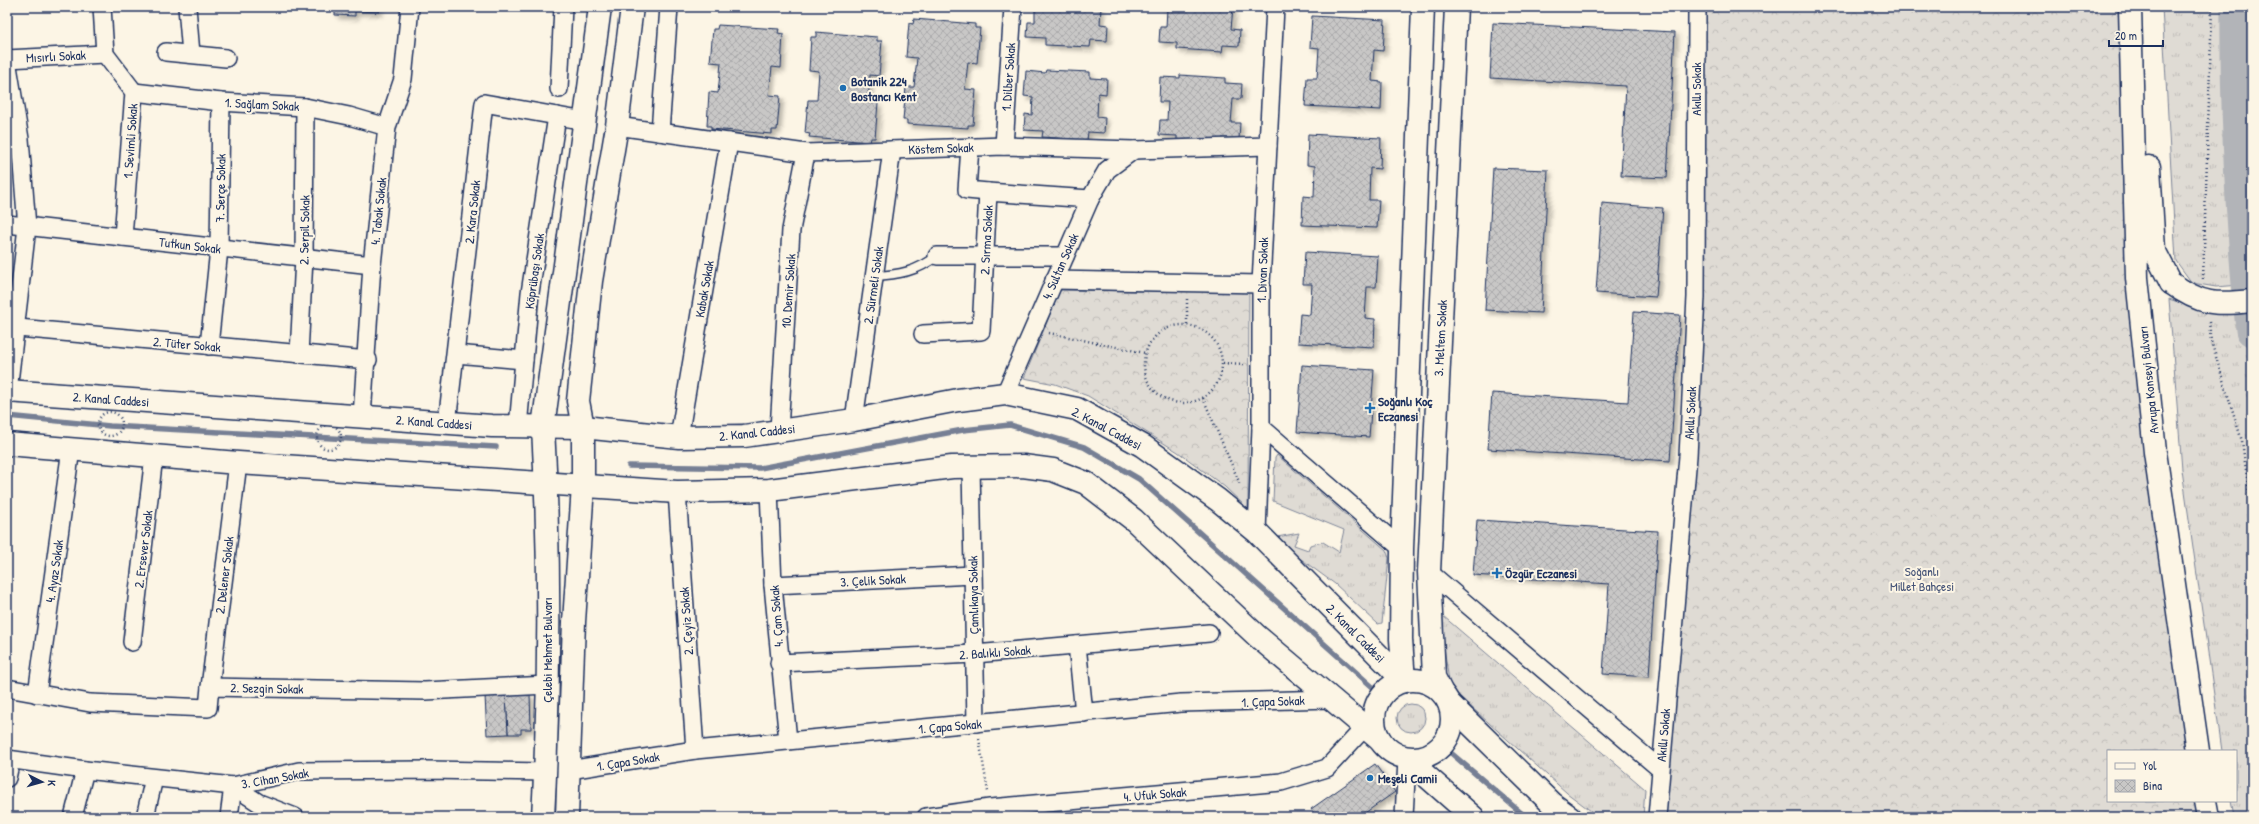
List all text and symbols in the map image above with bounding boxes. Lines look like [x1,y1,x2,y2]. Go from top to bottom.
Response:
scale bar [2109,22,2163,48]
text: 20 m [2115,27,2137,44]
street label: 1. Dilber Sokak [997,42,1019,112]
street label: Mısırlı Sokak [26,45,87,67]
street label: Akıllı Sokak [1687,62,1705,116]
place label: Botanik 224 Bostancı Kent [851,72,917,105]
marker: Botanik 224 Bostancı Kent [838,83,848,93]
street label: 1. Sağlam Sokak [224,93,300,115]
street label: 1. Sevimli Sokak [118,102,142,179]
street label: Köstem Sokak [908,138,975,158]
street label: 7. Serçe Sokak [210,153,230,222]
street label: 4. Tabak Sokak [366,176,391,246]
street label: 2. Kara Sokak [460,179,484,245]
street label: 2. Serpil Sokak [294,194,314,265]
street label: 2. Sırma Sokak [975,204,997,275]
street label: 4. Sultan Sokak [1037,229,1083,302]
street label: Köprübaşı Sokak [520,231,548,310]
street label: Tutkun Sokak [158,232,223,258]
street label: 1. Divan Sokak [1252,236,1272,303]
street label: 2. Sürmeli Sokak [859,244,887,325]
street label: 10. Demir Sokak [776,253,800,329]
street label: Kabak Sokak [690,258,718,319]
street label: 3. Meltem Sokak [1429,299,1451,377]
street label: Avrupa Konseyi Bulvarı [2133,325,2163,435]
street label: 2. Tüter Sokak [152,332,222,356]
street label: Akıllı Sokak [1680,385,1700,440]
street label: 2. Kanal Caddesi [72,387,150,411]
place label: Soğanlı Koç Eczanesi [1378,392,1433,425]
street label: 2. Kanal Caddesi [1069,402,1145,454]
marker: Soğanlı Koç Eczanesi [1365,403,1375,413]
street label: 2. Kanal Caddesi [395,410,473,434]
street label: 2. Kanal Caddesi [718,419,796,445]
street label: 2. Ersever Sokak [129,508,157,589]
street label: 2. Delener Sokak [210,535,238,615]
street label: 4. Ayaz Sokak [41,538,67,604]
street label: Çamlıkaya Sokak [963,555,983,634]
park label: Soğanlı Millet Bahçesi [1890,562,1954,595]
place label: Özgür Eczanesi [1505,564,1577,583]
marker: Özgür Eczanesi [1492,568,1502,578]
street label: 3. Çelik Sokak [840,569,907,591]
street label: 4. Çam Sokak [765,584,787,647]
street label: 2. Çeyiz Sokak [675,586,697,656]
street label: Çelebi Mehmet Bulvarı [538,597,556,703]
street label: 2. Kanal Caddesi [1323,600,1389,666]
street label: 2. Balıklı Sokak [959,640,1032,663]
street label: 2. Sezgin Sokak [230,678,304,698]
street label: 1. Çapa Sokak [1241,691,1306,711]
street label: Akıllı Sokak [1652,707,1674,762]
street label: 1. Çapa Sokak [918,714,983,738]
street label: 1. Çapa Sokak [595,747,661,775]
legend [2107,750,2237,802]
text: Yol [2143,757,2157,774]
north arrow [22,762,62,802]
street label: 3. Cihan Sokak [240,763,311,793]
place label: Meşeli Camii [1378,769,1437,787]
marker: Meşeli Camii [1365,773,1375,783]
text: Bina [2143,777,2162,794]
text: K [45,779,59,787]
street label: 4. Ufuk Sokak [1123,782,1188,806]

